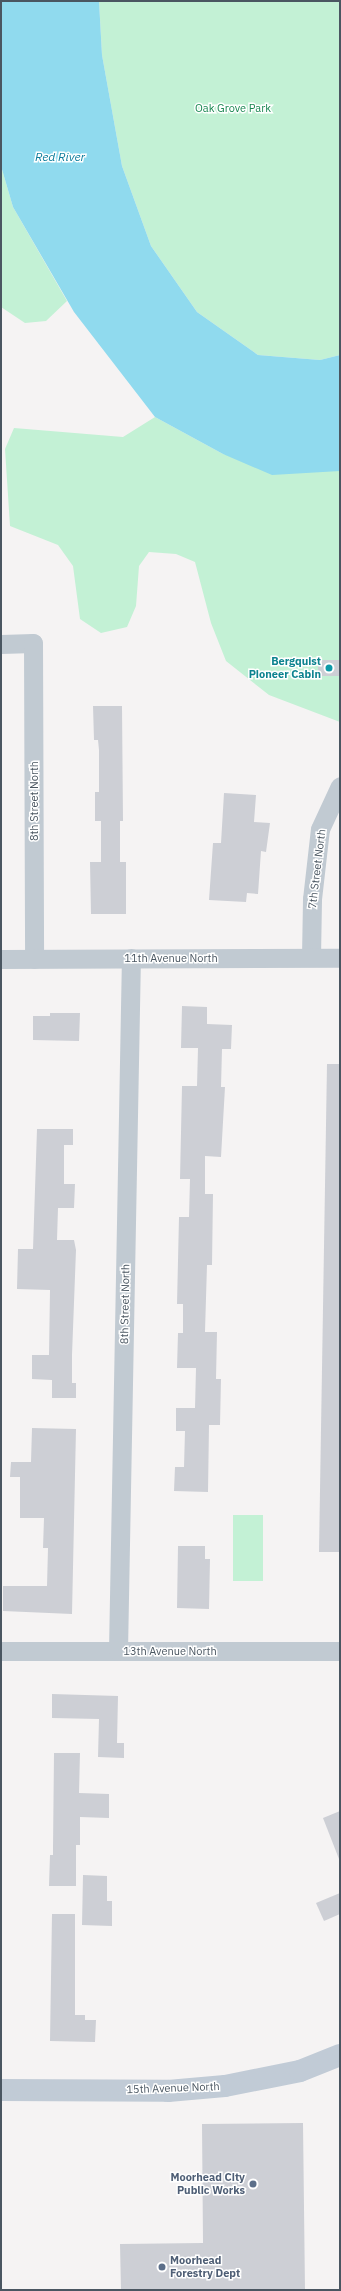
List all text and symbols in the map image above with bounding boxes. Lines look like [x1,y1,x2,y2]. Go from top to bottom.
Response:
park label: Oak Grove Park [195,101,271,115]
water label: Red River [35,150,85,164]
place label: Bergquist Pioneer Cabin [249,655,321,681]
marker: Bergquist Pioneer Cabin [324,663,334,673]
street label: 8th Street North [27,761,41,841]
street label: 7th Street North [306,828,328,910]
street label: 11th Avenue North [124,951,218,965]
street label: 8th Street North [118,1264,132,1344]
street label: 13th Avenue North [123,1644,217,1658]
street label: 15th Avenue North [126,2080,220,2096]
place label: Moorhead City Public Works [170,2171,245,2197]
marker: Moorhead City Public Works [248,2179,258,2189]
place label: Moorhead Forestry Dept [170,2254,240,2280]
marker: Moorhead Forestry Dept [157,2262,167,2272]

